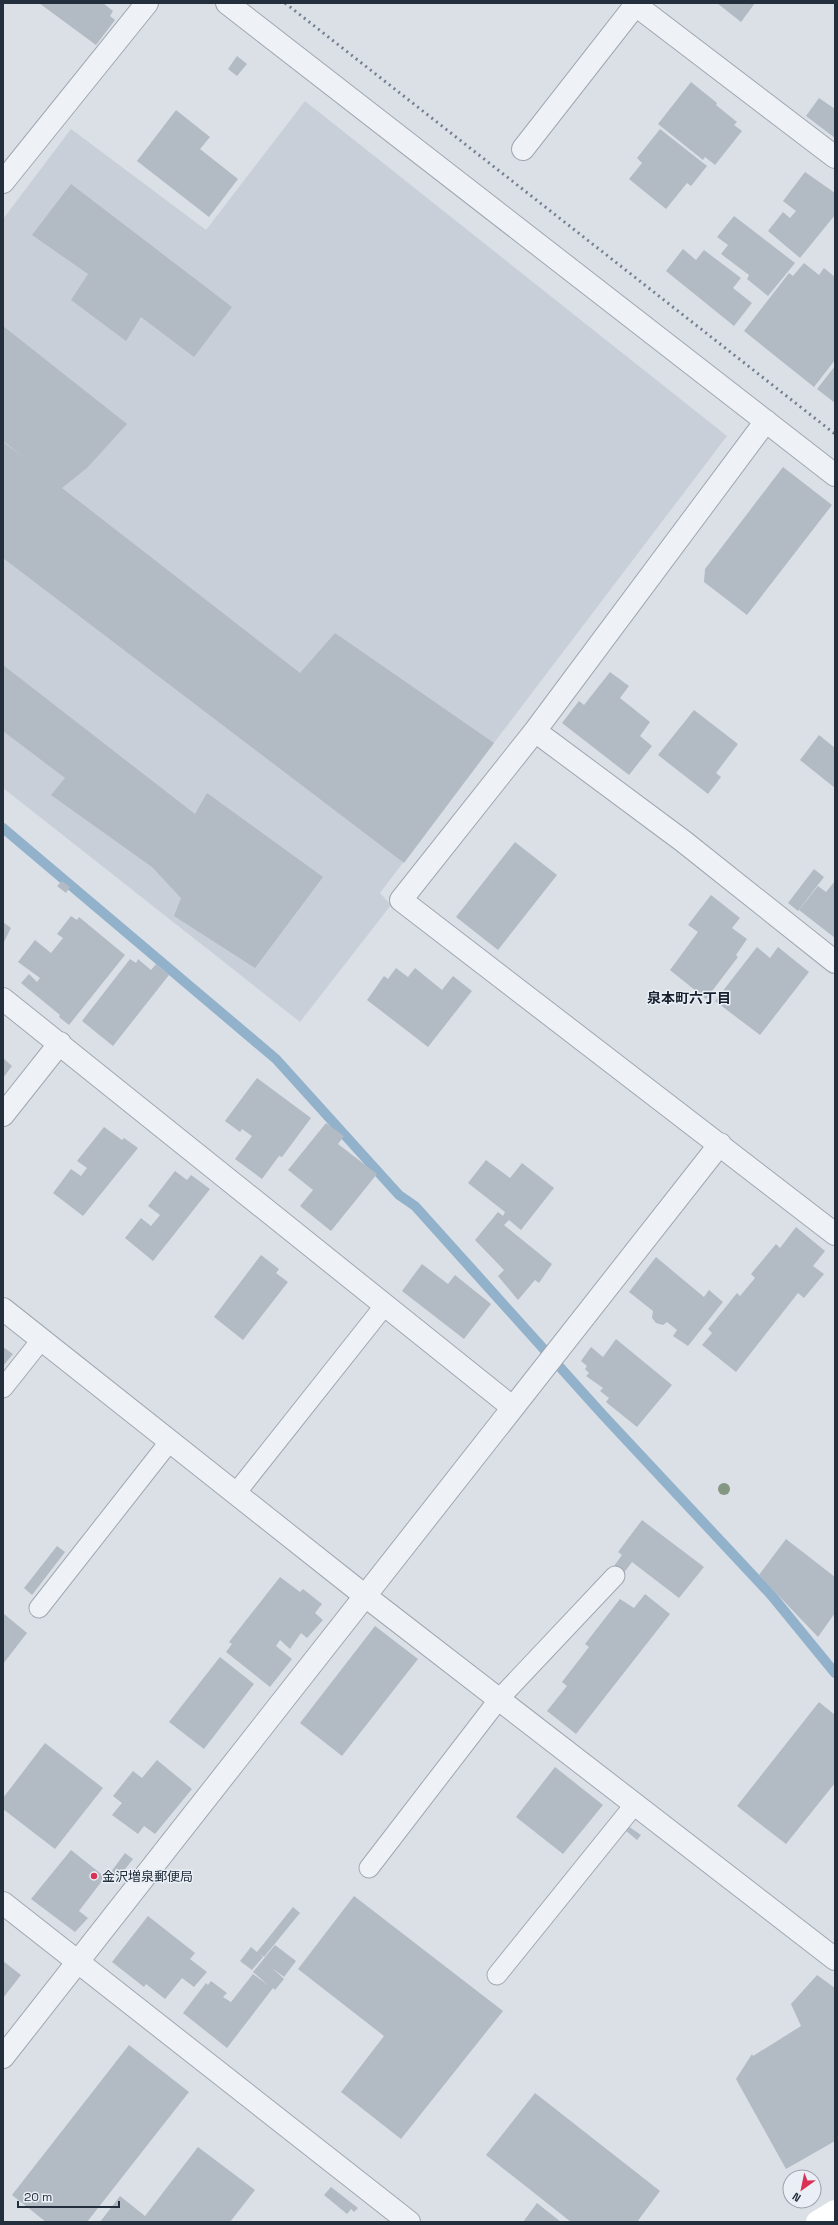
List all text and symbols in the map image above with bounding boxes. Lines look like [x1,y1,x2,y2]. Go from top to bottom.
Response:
district label: 泉本町六丁目 [647,989,731,1007]
place label: 金沢増泉郵便局 [102,1868,193,1885]
marker: 金沢増泉郵便局 [89,1871,99,1881]
north arrow [782,2169,822,2209]
scale bar [18,2183,119,2209]
text: 20 m [24,2189,52,2205]
text: N [790,2190,803,2205]

